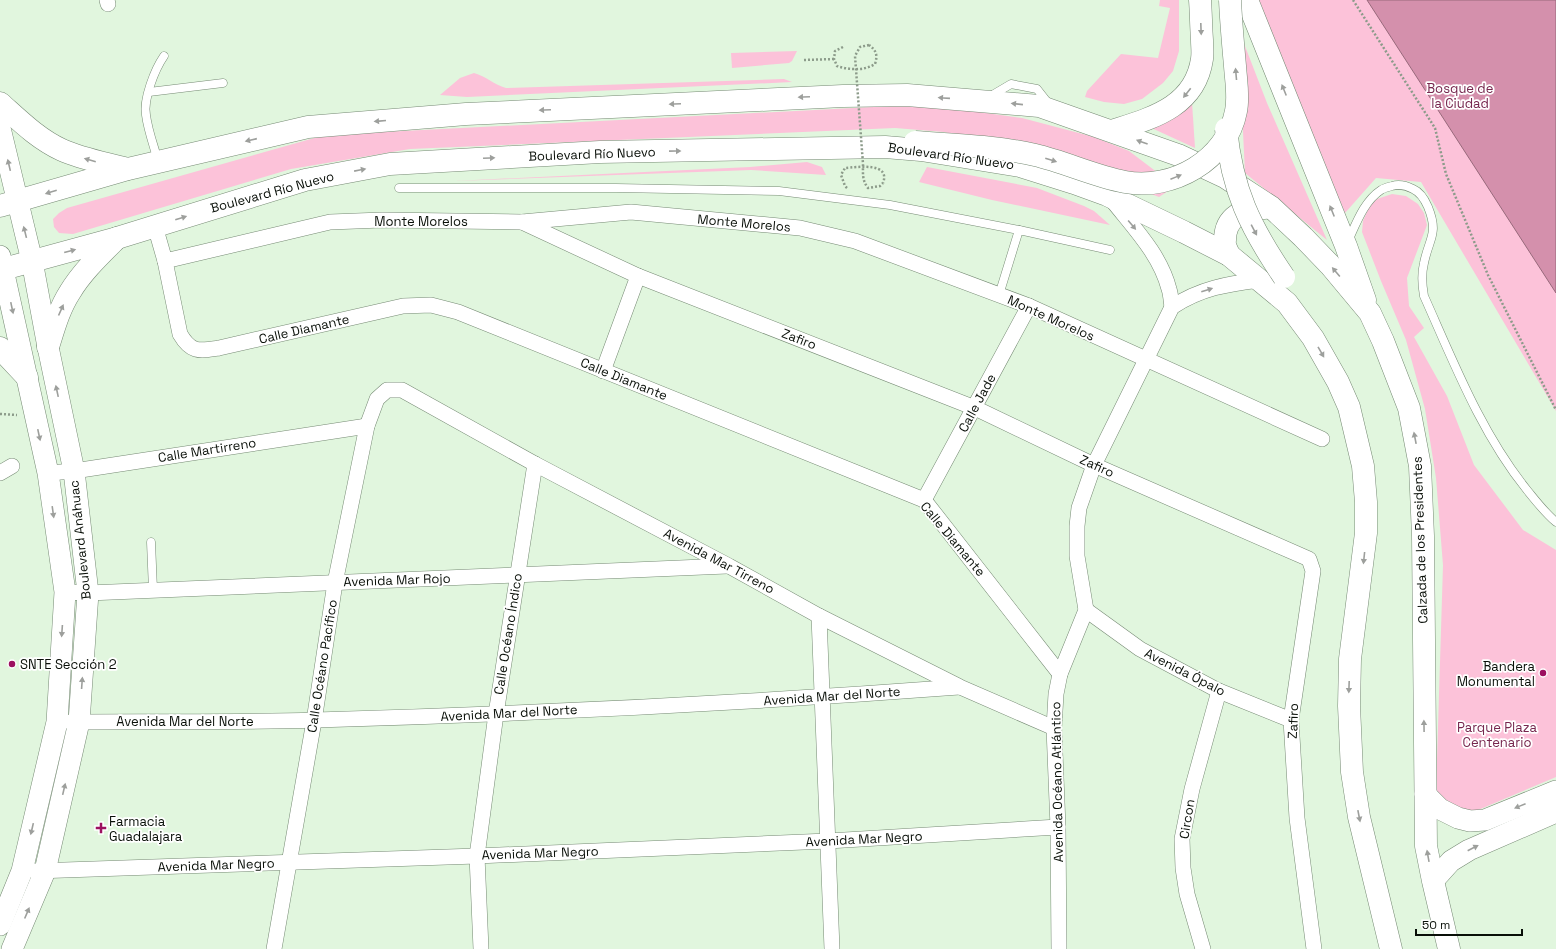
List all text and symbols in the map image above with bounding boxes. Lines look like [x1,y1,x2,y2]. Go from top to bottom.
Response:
one-way arrow [1198,23,1205,35]
one-way arrow [1232,68,1239,80]
park label: Bosque de la Ciudad [1427,80,1493,112]
one-way arrow [1280,83,1286,95]
one-way arrow [1182,87,1191,98]
one-way arrow [798,94,810,101]
one-way arrow [937,94,950,101]
one-way arrow [669,100,681,107]
one-way arrow [1011,101,1023,107]
one-way arrow [538,107,551,113]
one-way arrow [374,117,386,124]
one-way arrow [245,137,258,143]
street label: Boulevard Río Nuevo [887,139,1015,173]
one-way arrow [1135,139,1147,145]
street label: Boulevard Río Nuevo [528,143,656,165]
one-way arrow [669,148,682,154]
one-way arrow [483,155,495,162]
one-way arrow [84,156,97,162]
one-way arrow [1045,157,1057,163]
one-way arrow [5,159,11,171]
one-way arrow [354,166,366,172]
street label: Boulevard Río Nuevo [208,167,336,217]
one-way arrow [1171,173,1183,179]
one-way arrow [44,189,56,195]
one-way arrow [1329,205,1335,216]
street label: Monte Morelos [697,210,791,236]
street label: Monte Morelos [374,213,468,230]
one-way arrow [175,215,187,221]
one-way arrow [1128,220,1137,231]
one-way arrow [1251,224,1258,236]
one-way arrow [22,225,28,237]
one-way arrow [64,248,76,254]
one-way arrow [1331,267,1340,277]
one-way arrow [1201,287,1213,293]
street label: Monte Morelos [1005,291,1097,345]
one-way arrow [9,302,15,314]
one-way arrow [58,304,64,316]
street label: Calle Diamante [257,310,351,348]
street label: Zafiro [779,325,819,353]
one-way arrow [1318,346,1325,358]
street label: Calle Diamante [578,354,670,404]
street label: Calle Jade [954,371,1000,435]
one-way arrow [54,385,60,397]
one-way arrow [37,429,43,441]
one-way arrow [1411,432,1417,444]
street label: Calle Martirreno [157,434,257,466]
street label: Zafiro [1077,451,1117,481]
street label: Calzada de los Presidentes [1409,456,1431,624]
street label: Boulevard Anáhuac [65,479,95,601]
street label: Calle Diamante [917,498,989,580]
one-way arrow [50,506,56,518]
street label: Avenida Mar Tirreno [661,525,777,597]
one-way arrow [1360,552,1367,564]
street label: Avenida Mar Rojo [343,570,451,590]
street label: Calle Océano Índico [490,572,526,696]
street label: Calle Océano Pacífico [303,598,341,734]
one-way arrow [59,625,66,637]
street label: Avenida Ópalo [1142,644,1228,700]
place label: SNTE Sección 2 [20,656,117,673]
place label: Bandera Monumental [1457,658,1536,690]
marker: SNTE Sección 2 [7,659,17,669]
marker: Bandera Monumental [1538,668,1548,678]
one-way arrow [78,677,85,689]
one-way arrow [1346,681,1353,693]
street label: Avenida Mar del Norte [763,683,901,709]
street label: Avenida Mar del Norte [440,701,578,725]
street label: Avenida Océano Atlántico [1047,701,1067,863]
street label: Zafiro [1284,703,1302,739]
street label: Avenida Mar del Norte [116,713,254,730]
park label: Parque Plaza Centenario [1457,719,1537,751]
one-way arrow [1421,720,1428,732]
one-way arrow [61,782,67,795]
street label: Circon [1175,798,1199,840]
one-way arrow [1514,803,1525,809]
one-way arrow [1356,810,1362,822]
place label: Farmacia Guadalajara [109,813,183,845]
one-way arrow [29,823,35,835]
marker: Farmacia Guadalajara [96,823,106,833]
street label: Avenida Mar Negro [805,827,923,851]
street label: Avenida Mar Negro [481,842,599,864]
one-way arrow [1468,845,1479,851]
one-way arrow [1425,850,1431,862]
street label: Avenida Mar Negro [157,854,275,876]
one-way arrow [24,907,31,919]
scale bar [1416,911,1522,937]
text: 50 m [1422,917,1450,933]

